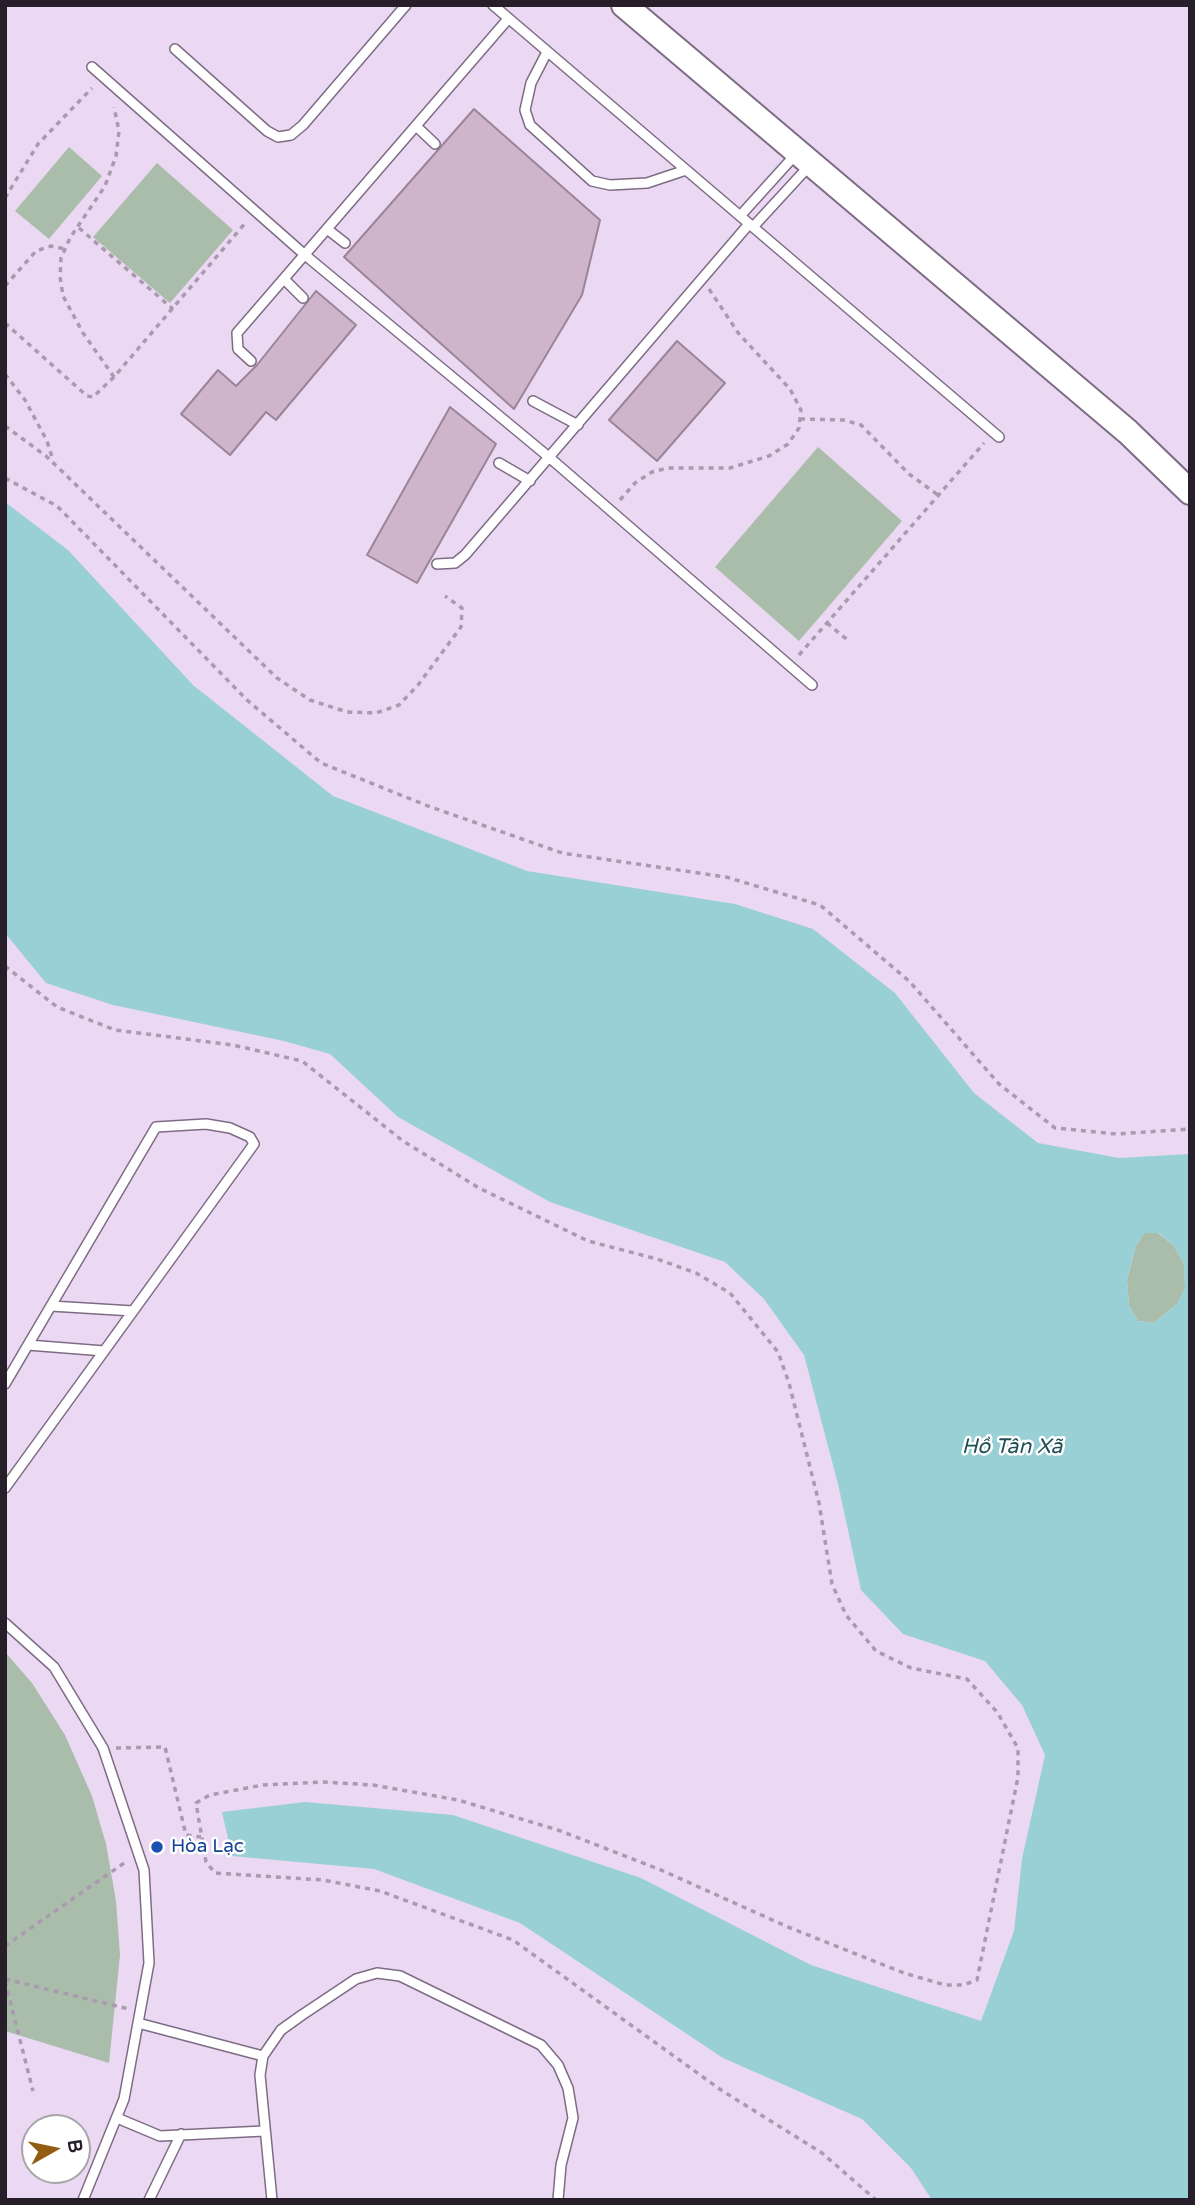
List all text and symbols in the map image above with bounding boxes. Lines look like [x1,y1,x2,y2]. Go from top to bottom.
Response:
water label: Hồ Tân Xã [962,1434,1062,1460]
place label: Hòa Lạc [171,1836,244,1858]
marker: Hòa Lạc [149,1839,165,1855]
north arrow [21,2114,91,2184]
text: B [63,2138,87,2154]

